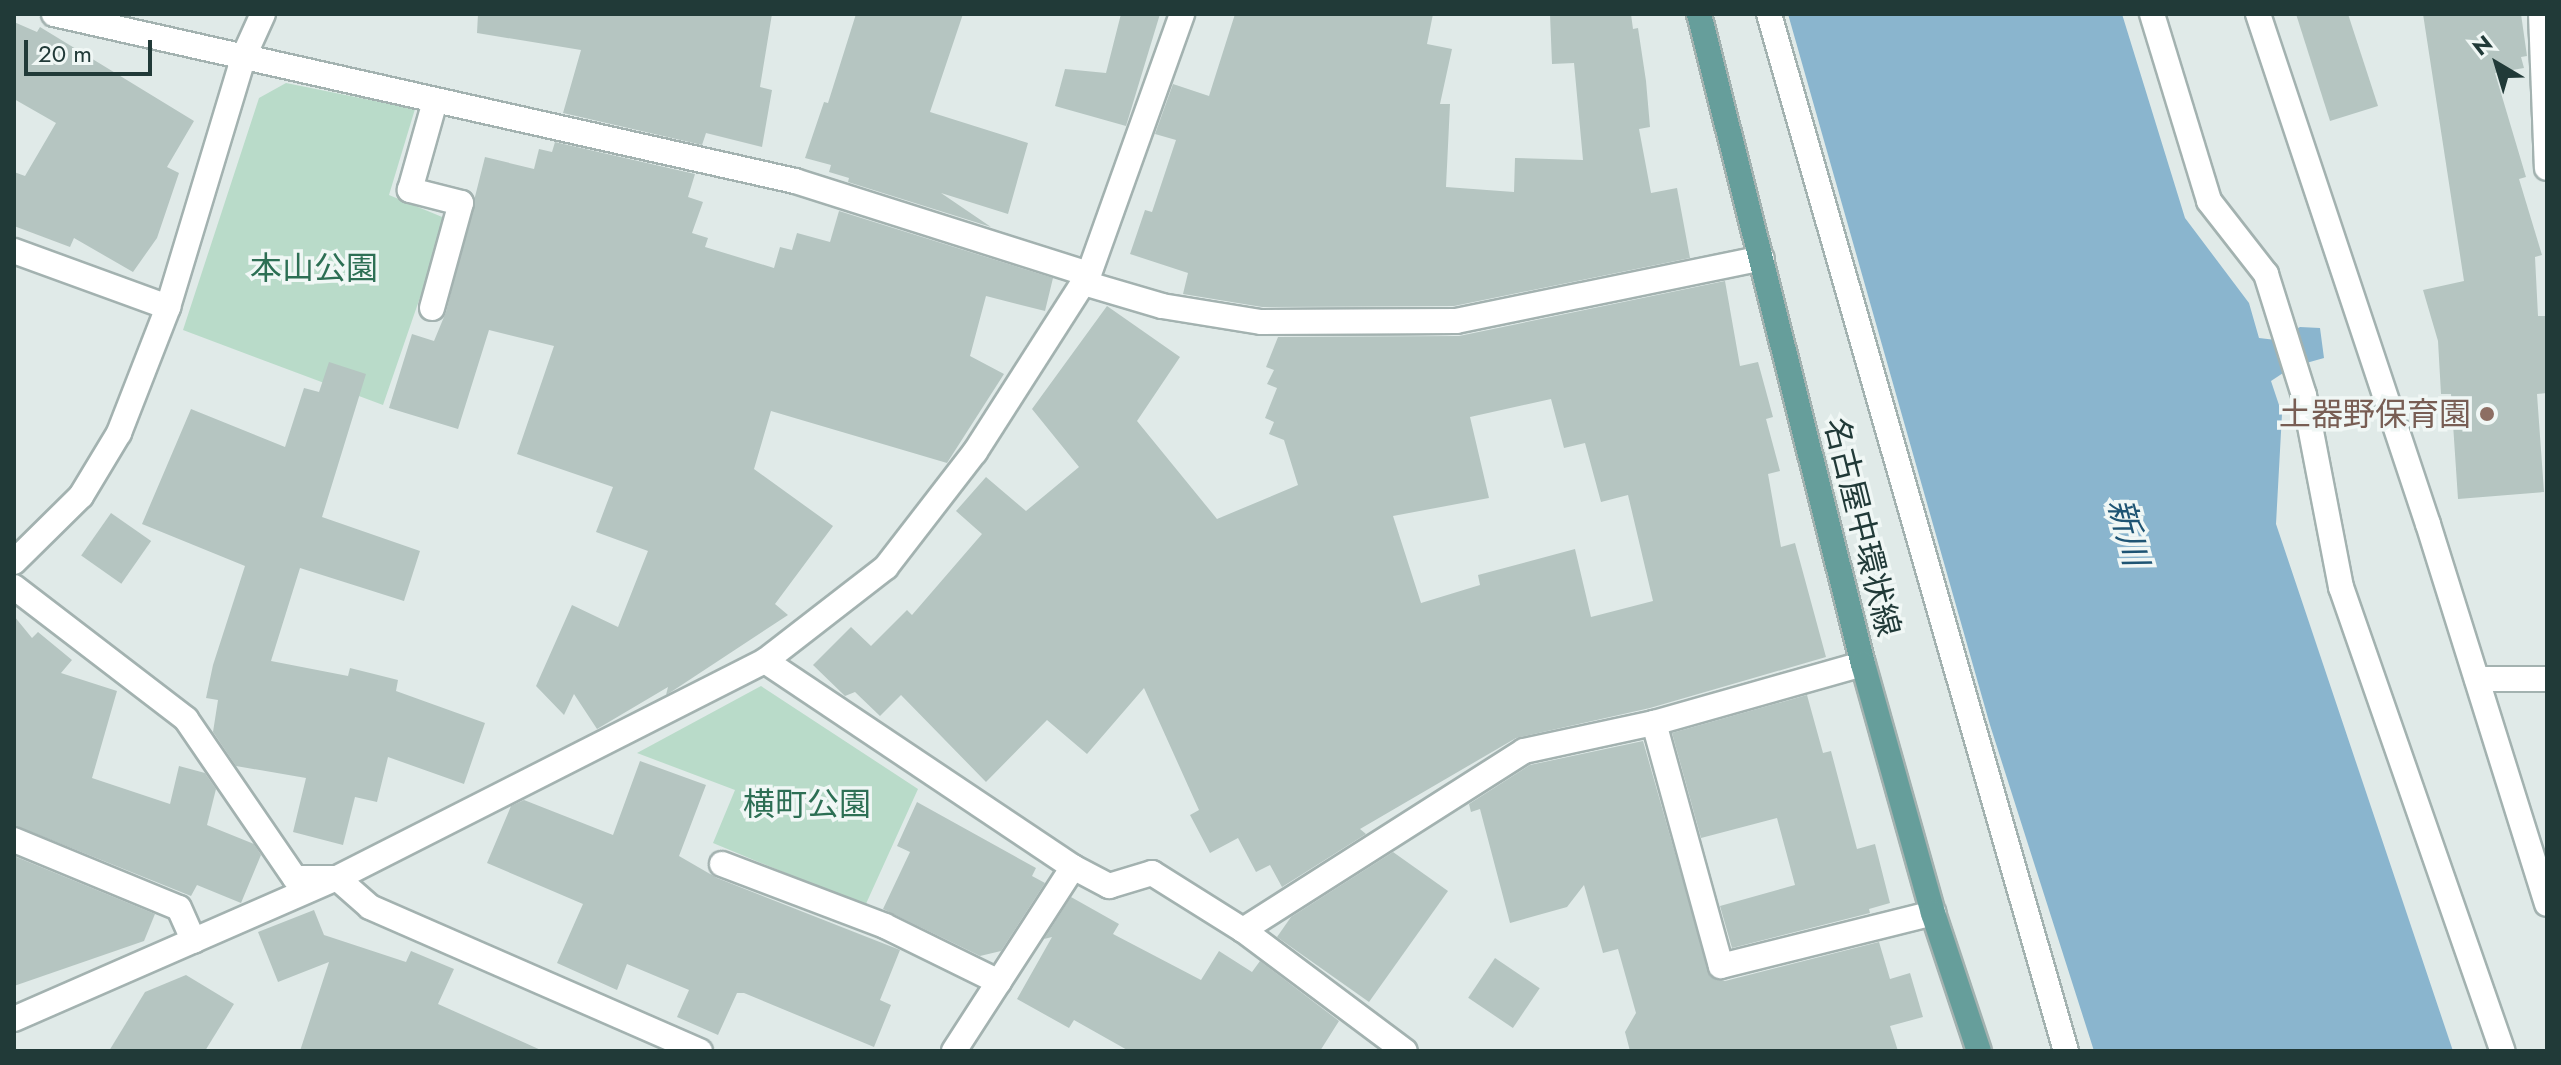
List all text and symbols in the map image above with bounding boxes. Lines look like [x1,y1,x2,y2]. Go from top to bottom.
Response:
scale bar [28,24,156,74]
north arrow [2457,24,2537,104]
text: N [2465,27,2499,63]
text: 20 m [38,36,92,71]
park label: 本山公園 [250,249,378,287]
place label: 土器野保育園 [2279,395,2471,433]
marker: 土器野保育園 [2478,405,2496,423]
street label: 名古屋中環状線 [1816,414,1908,640]
water label: 新川 [2099,494,2157,570]
park label: 横町公園 [743,785,871,823]

